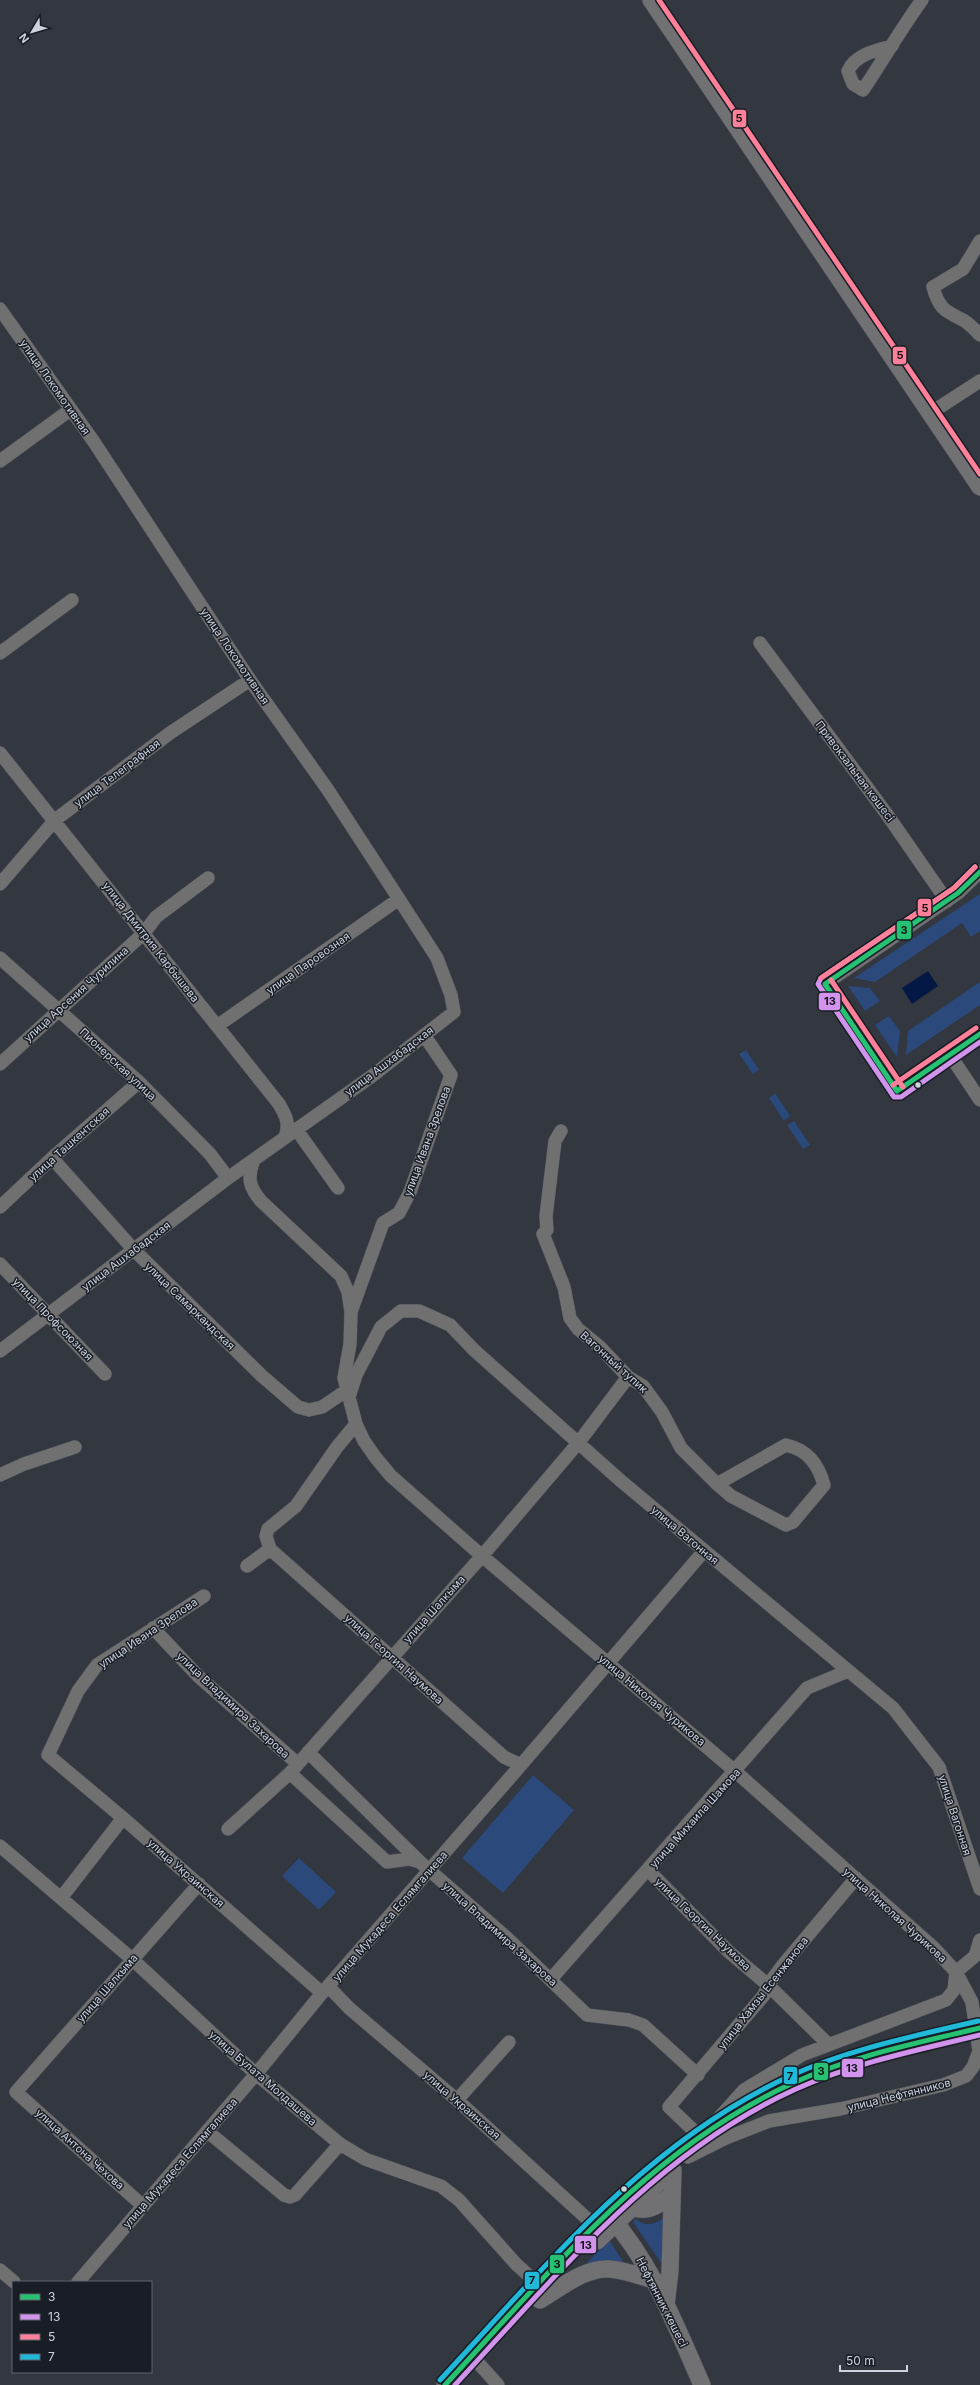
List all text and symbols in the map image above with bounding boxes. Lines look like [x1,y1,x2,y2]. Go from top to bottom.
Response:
north arrow [12,12,52,52]
text: N [16,31,32,46]
line badge: 5 [732,109,747,128]
text: 5 [735,111,743,125]
street label: улица Локомотивная [17,337,93,437]
line badge: 5 [892,346,907,365]
text: 5 [896,348,904,362]
street label: улица Локомотивная [198,605,272,707]
street label: Привокзальная көшесі [813,718,897,824]
street label: улица Телеграфная [71,736,163,810]
street label: улица Дмитрия Карбышева [100,879,202,1005]
line badge: 5 [917,898,932,917]
text: 5 [921,901,929,915]
line badge: 3 [896,920,912,940]
text: 3 [900,923,908,937]
street label: улица Паровозная [263,929,353,997]
street label: улица Арсения Чурилина [21,943,131,1045]
line badge: 13 [818,992,841,1011]
text: 13 [824,994,836,1008]
street label: улица Ашхабадская [342,1023,436,1099]
street label: Пионерская улица [77,1025,159,1103]
unlabelled marker [913,1080,923,1090]
street label: улица Ивана Зрелова [401,1084,453,1198]
street label: улица Ташкентская [26,1104,112,1184]
street label: улица Ашхабадская [79,1218,173,1294]
street label: улица Самаркандская [142,1259,238,1353]
street label: улица Профсоюзная [10,1275,96,1363]
street label: Вагонный тупик [577,1328,651,1396]
street label: улица Вагонная [648,1503,722,1567]
street label: улица Шалкыма [400,1572,468,1646]
street label: улица Ивана Зрелова [96,1595,200,1671]
street label: улица Георгия Наумова [342,1611,446,1707]
street label: улица Владимира Захарова [174,1649,292,1761]
street label: улица Николая Чурикова [596,1651,708,1749]
street label: улица Михаила Шамова [647,1765,743,1871]
street label: улица Вагонная [935,1773,975,1857]
street label: улица Украинская [145,1836,227,1910]
street label: улица Мукадеса Еслямгалиева [330,1848,450,1984]
street label: улица Николая Чурикова [840,1865,950,1965]
street label: улица Георгия Наумова [652,1874,754,1974]
street label: улица Владимира Захарова [440,1879,560,1989]
street label: улица Хамзы Есенжанова [715,1934,811,2052]
street label: улица Шалкыма [73,1951,141,2025]
street label: улица Булата Молдашева [206,2028,320,2128]
line badge: 13 [841,2058,864,2078]
text: 13 [846,2061,858,2075]
line badge: 3 [813,2062,829,2081]
text: 3 [817,2064,825,2078]
line badge: 7 [783,2066,798,2085]
street label: улица Украинская [421,2068,503,2142]
text: 7 [787,2069,793,2083]
street label: улица Нефтянников [846,2075,952,2115]
street label: улица Мукадеса Еслямгалиева [120,2095,240,2231]
street label: улица Антона Чехова [33,2106,127,2192]
unlabelled marker [619,2184,629,2194]
line badge: 13 [574,2235,597,2254]
text: 13 [580,2238,592,2252]
line badge: 3 [549,2254,565,2274]
street label: Нефтянник көшесі [633,2255,691,2349]
text: 3 [553,2257,561,2271]
line badge: 7 [524,2271,540,2290]
text: 7 [529,2273,535,2287]
legend [12,2281,152,2373]
text: 3 [48,2289,55,2304]
text: 13 [48,2309,60,2324]
text: 5 [48,2329,55,2344]
scale bar [840,2347,907,2373]
text: 7 [48,2349,55,2364]
text: 50 m [846,2353,875,2368]

